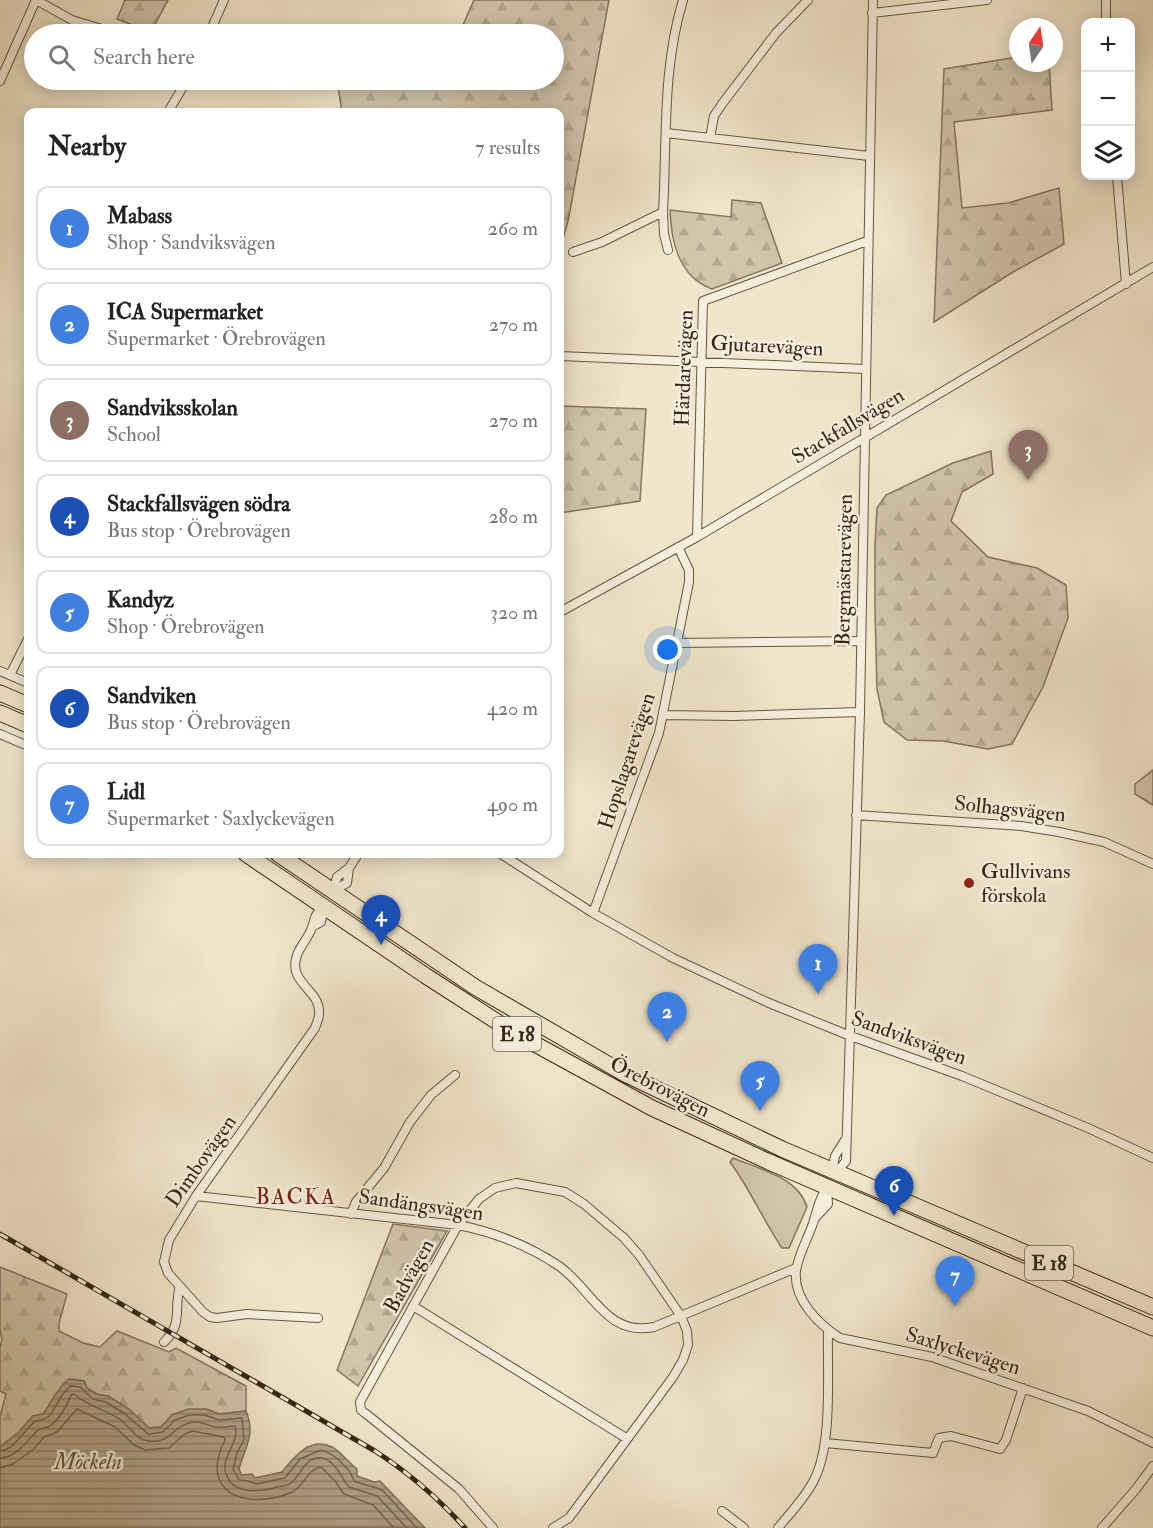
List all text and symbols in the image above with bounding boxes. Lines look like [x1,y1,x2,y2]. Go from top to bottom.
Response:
north arrow [1009,18,1063,72]
map controls [1081,18,1135,180]
button: + [1081,18,1135,72]
search box [24,24,564,90]
icon: search [45,41,78,74]
text: Search here [93,43,195,71]
button: − [1081,72,1135,126]
button: layers [1081,126,1135,180]
text: Nearby [48,131,126,163]
text: 7 results [475,135,540,160]
text: Mabass [107,202,172,230]
text: 1 [66,216,73,241]
text: 260 m [488,216,538,241]
text: Shop · Sandviksvägen [107,230,276,255]
text: ICA Supermarket [107,298,263,326]
street label: Härdarevägen [668,309,700,427]
text: 2 [64,312,75,337]
text: 270 m [489,312,538,337]
text: Supermarket · Örebrovägen [107,326,326,351]
street label: Gjutarevägen [710,330,824,362]
street label: Stackfallsvägen [787,382,909,470]
text: Sandviksskolan [107,394,238,422]
text: 3 [66,408,73,433]
text: 270 m [489,408,538,433]
text: School [107,422,161,447]
pin: 3 [1008,430,1048,480]
text: Stackfallsvägen södra [107,490,290,518]
street label: Bergmästarevägen [829,493,859,646]
text: 4 [64,504,75,529]
text: 280 m [488,504,538,529]
text: Bus stop · Örebrovägen [107,518,291,543]
text: Kandyz [107,586,174,614]
text: 5 [65,600,74,625]
text: 320 m [490,600,538,625]
text: Shop · Örebrovägen [107,614,265,639]
your location [653,635,682,664]
text: Sandviken [107,682,196,710]
street label: Hopslagarevägen [592,689,662,833]
text: 6 [64,696,75,721]
text: 420 m [487,696,538,721]
text: Bus stop · Örebrovägen [107,710,291,735]
text: Lidl [107,778,145,806]
street label: Solhagsvägen [953,790,1067,828]
text: 7 [65,792,74,817]
text: 490 m [487,792,538,817]
text: Supermarket · Saxlyckevägen [107,806,335,831]
place label: Gullvivans förskola [981,858,1070,909]
marker: Gullvivans förskola [962,876,976,890]
pin: 4 [362,896,400,945]
pin: 1 [798,944,838,994]
pin: 2 [648,992,686,1042]
street label: Sandviksvägen [848,1005,970,1071]
road number: E 18 [493,1017,541,1051]
street label: Örebrovägen [605,1050,715,1124]
pin: 5 [740,1062,780,1111]
street label: Dimbovägen [159,1109,243,1212]
pin: 6 [874,1166,914,1216]
district label: BACKA [255,1183,337,1211]
street label: Sandängsvägen [357,1183,485,1227]
street label: Badvägen [378,1234,440,1318]
road number: E 18 [1025,1246,1073,1280]
pin: 7 [936,1256,974,1306]
street label: Saxlyckevägen [902,1321,1024,1381]
water label: Möckeln [52,1448,122,1476]

